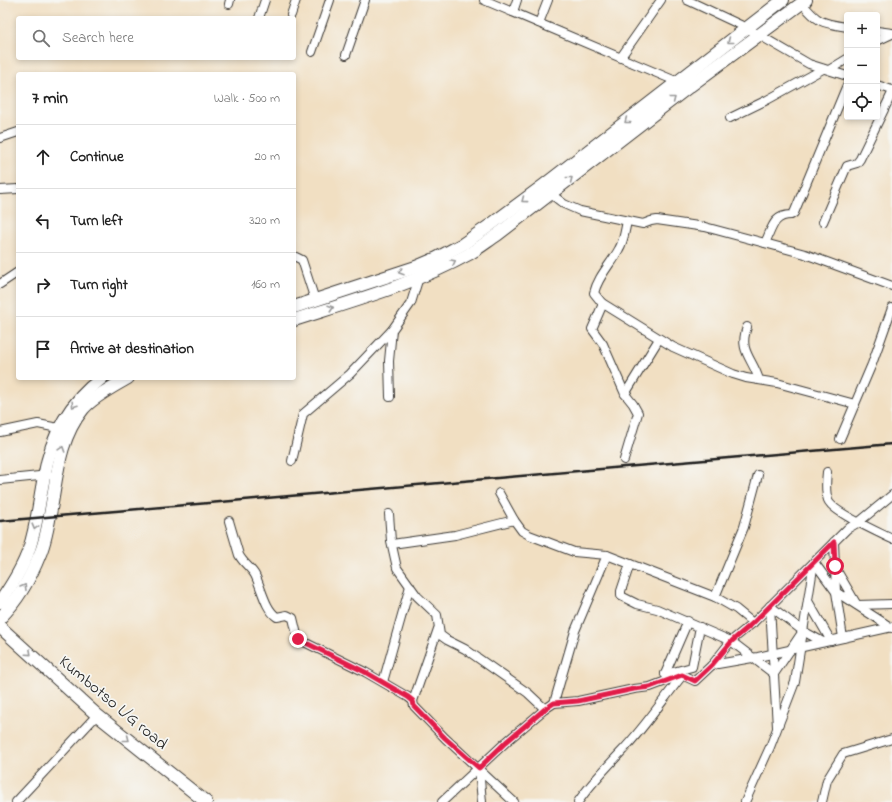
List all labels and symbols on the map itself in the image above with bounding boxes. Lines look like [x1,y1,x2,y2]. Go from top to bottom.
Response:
one-way arrow [727,36,734,43]
one-way arrow [668,97,675,104]
one-way arrow [624,116,631,123]
one-way arrow [565,177,572,184]
one-way arrow [521,195,528,202]
one-way arrow [448,259,456,267]
one-way arrow [397,268,404,276]
one-way arrow [328,304,335,313]
one-way arrow [72,400,79,407]
one-way arrow [57,446,66,453]
one-way arrow [31,523,40,530]
route start [826,557,844,575]
one-way arrow [19,584,26,591]
route end [289,630,307,648]
one-way arrow [24,648,32,656]
street label: Kumbotso L/G road [53,650,173,756]
one-way arrow [122,734,129,741]

